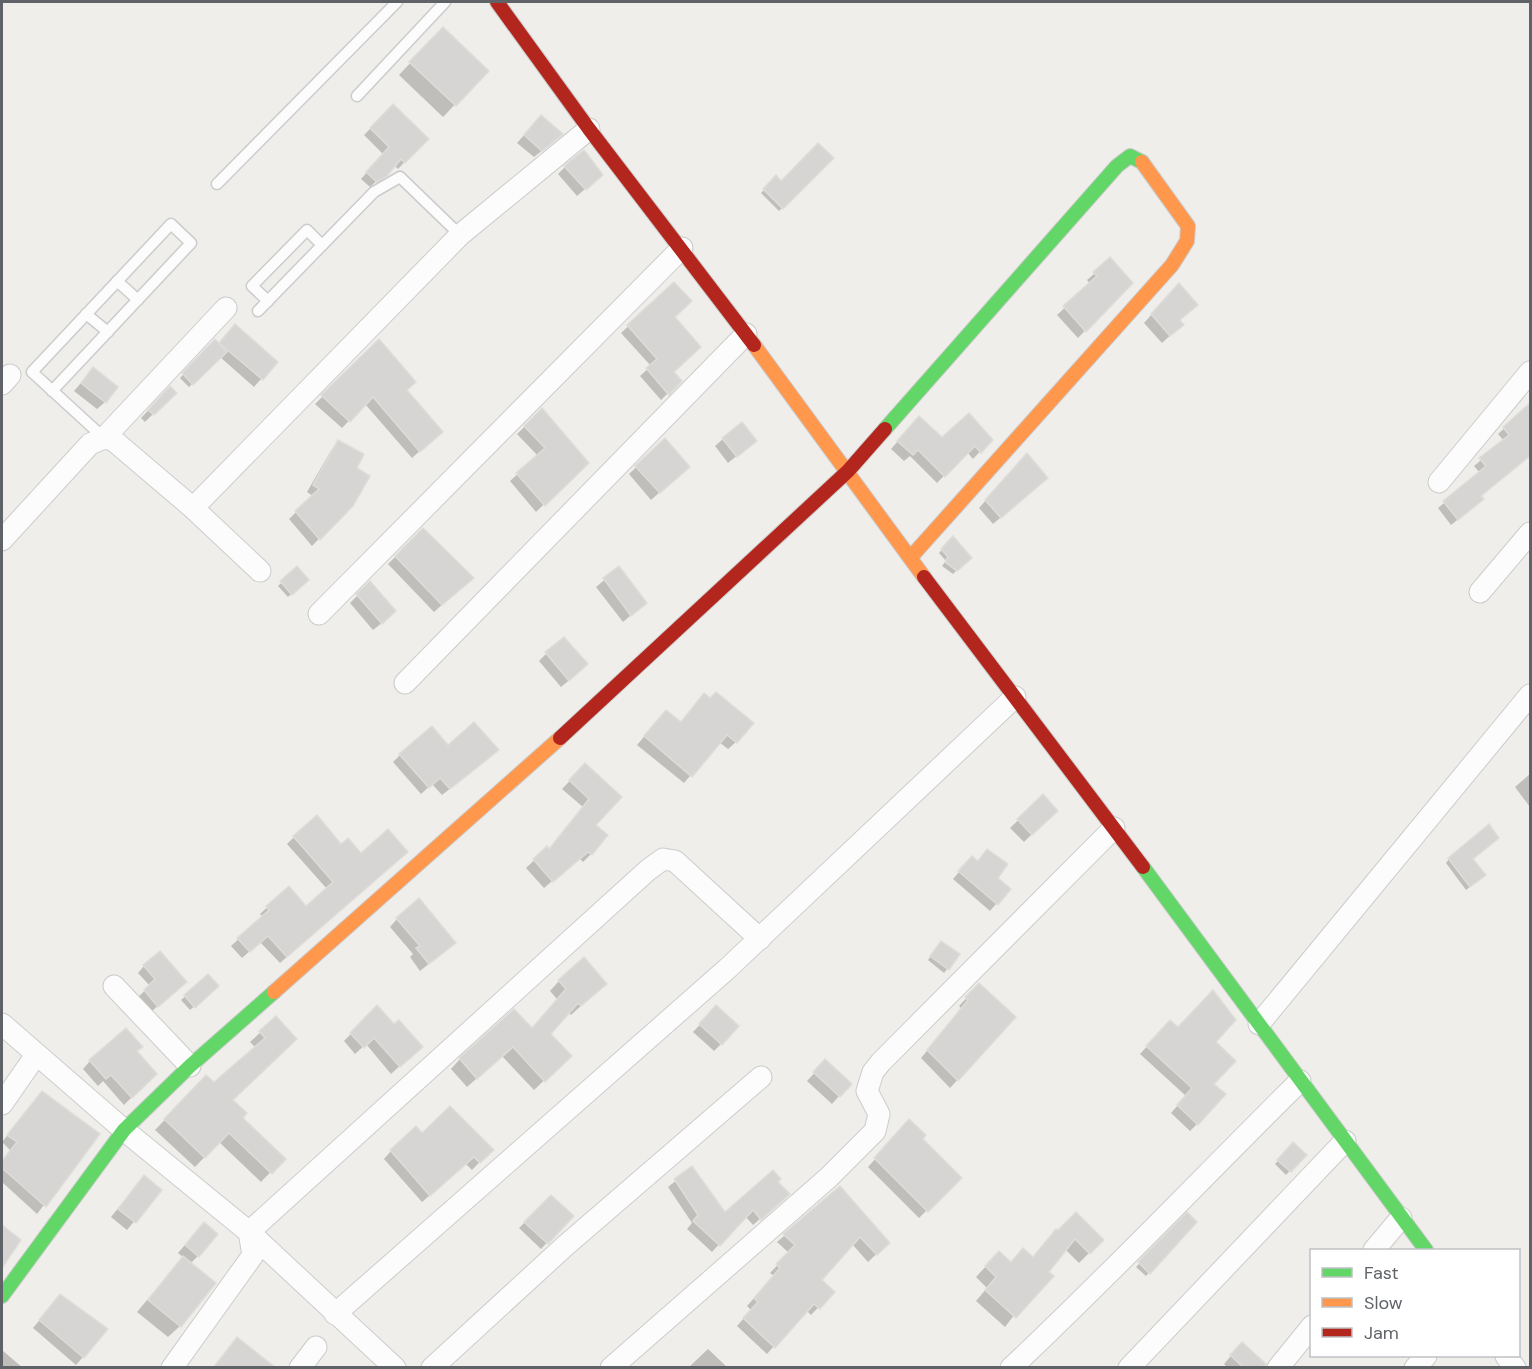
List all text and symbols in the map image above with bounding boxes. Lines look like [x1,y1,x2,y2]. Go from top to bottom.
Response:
legend [1310,1249,1520,1357]
text: Fast [1364,1261,1399,1285]
text: Slow [1364,1291,1403,1315]
text: Jam [1364,1321,1399,1345]

